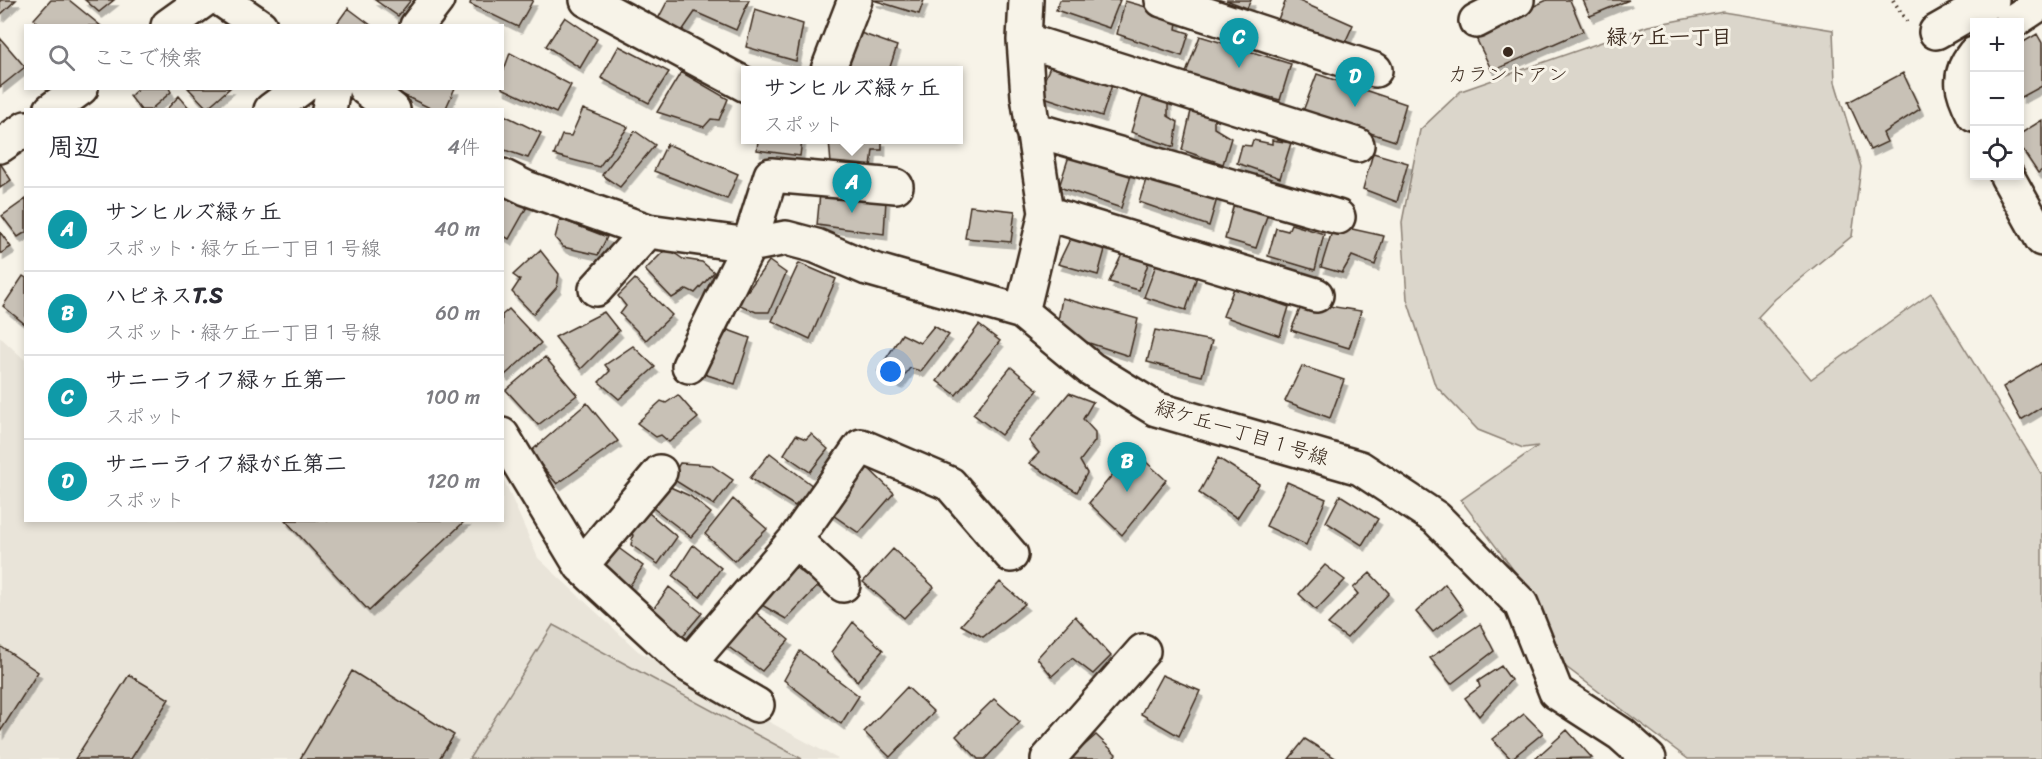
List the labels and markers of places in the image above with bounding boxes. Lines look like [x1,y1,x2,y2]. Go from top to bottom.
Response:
pin: C [1220,19,1258,68]
marker: カラントアン [1501,45,1515,59]
pin: D [1336,57,1374,107]
place label: カラントアン [1448,57,1568,92]
pin: A [832,164,872,213]
pin: B [1108,442,1146,492]

